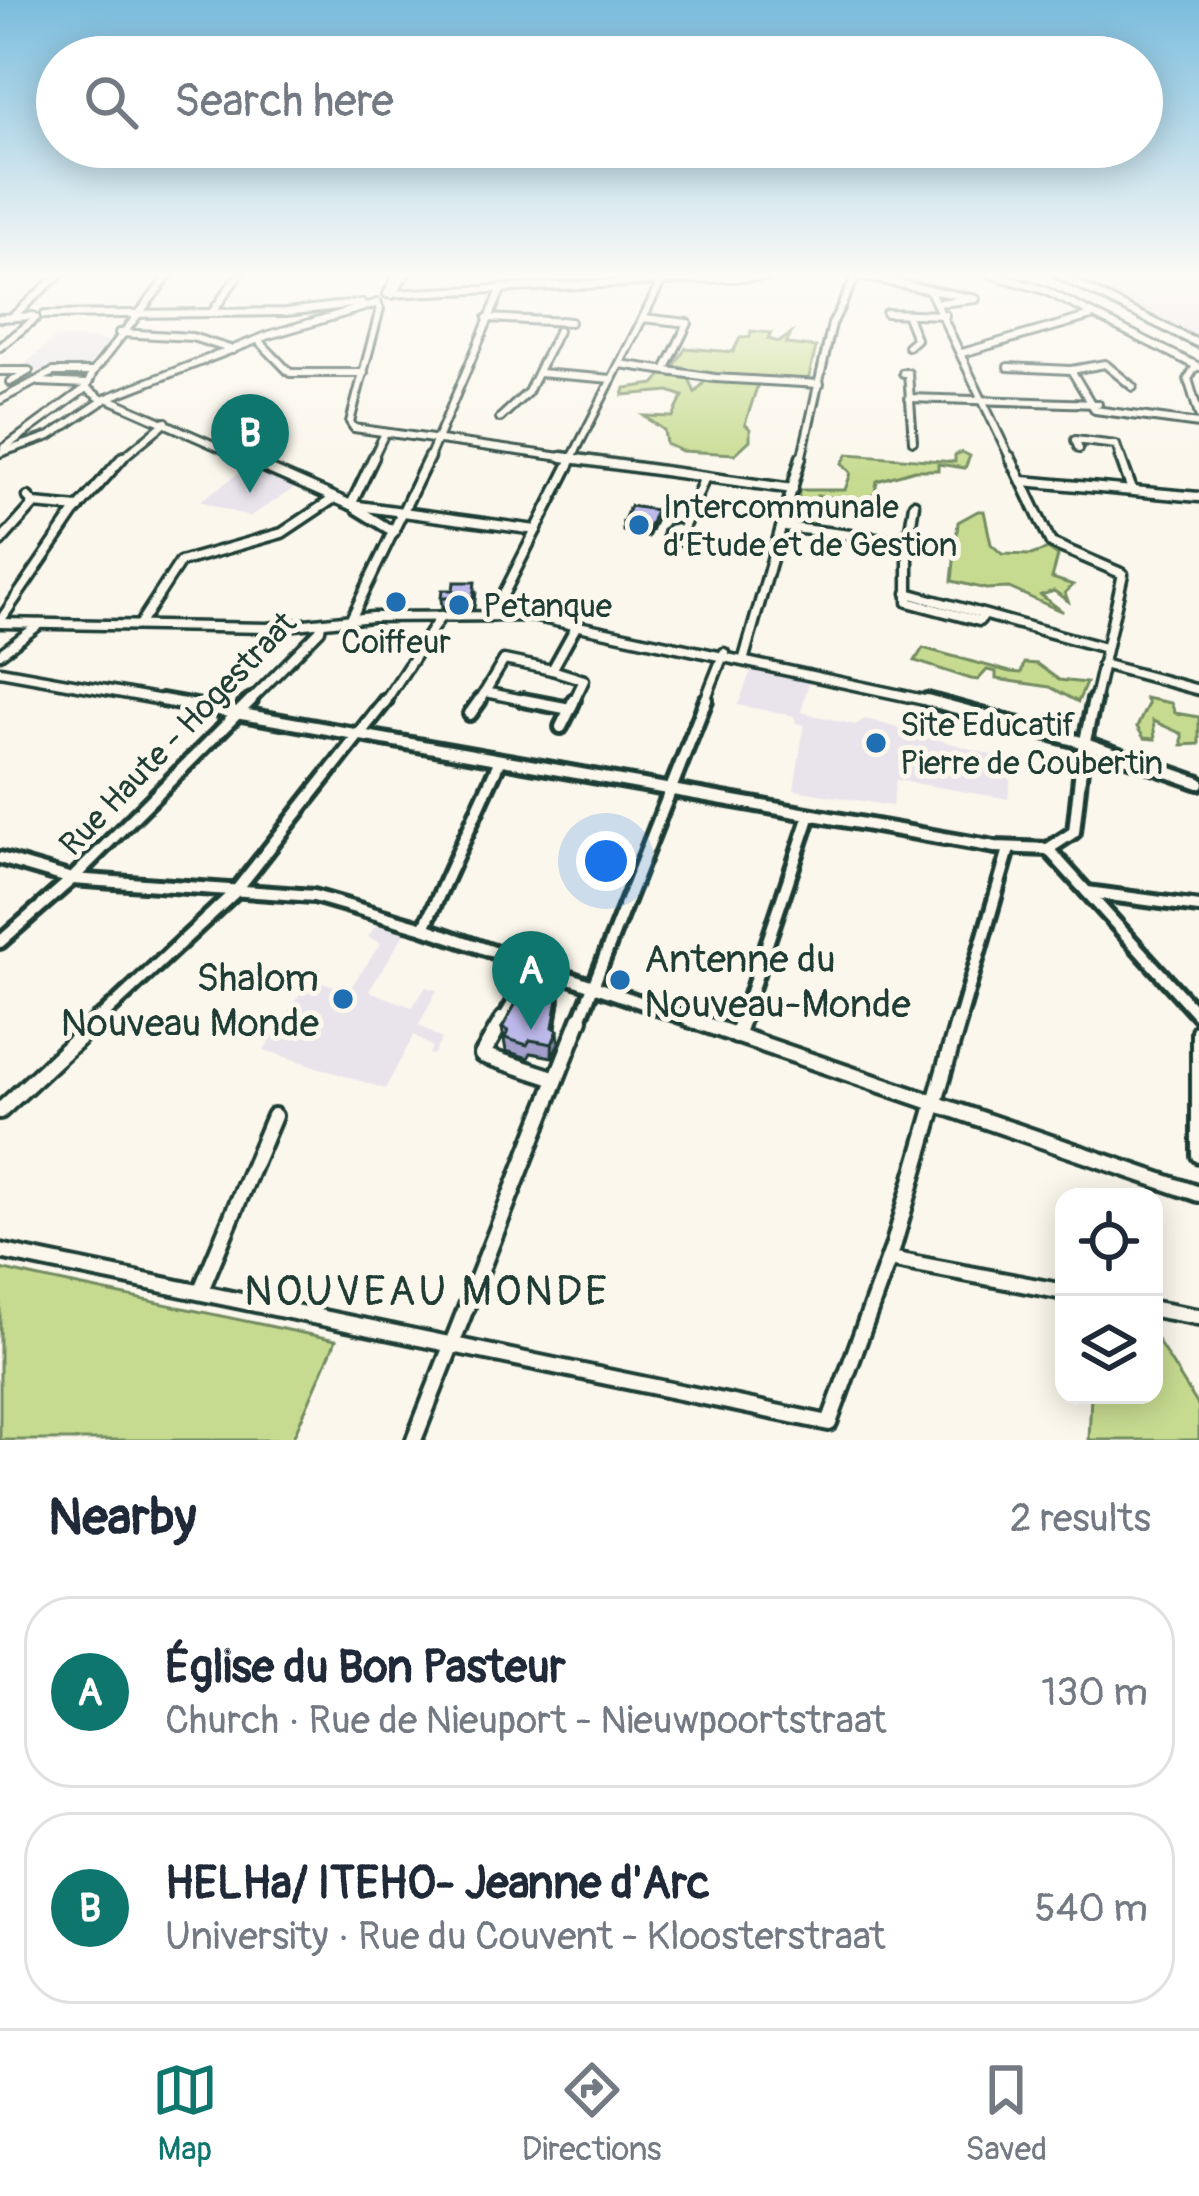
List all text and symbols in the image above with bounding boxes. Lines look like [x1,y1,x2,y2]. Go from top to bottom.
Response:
search box [36,36,1163,168]
icon: search [78,69,144,135]
text: Search here [174,74,394,130]
pin: B [211,394,289,493]
place label: Intercommunale d’Etude et de Gestion [663,487,957,566]
marker: Intercommunale d’Etude et de Gestion [626,512,652,538]
place label: Petanque [483,586,612,627]
marker: Coiffeur [383,589,409,615]
marker: Petanque [446,592,472,618]
street label: Rue Haute - Hogestraat [51,603,306,865]
place label: Coiffeur [341,622,451,663]
place label: Site Educatif Pierre de Coubertin [900,705,1163,784]
marker: Site Educatif Pierre de Coubertin [863,730,889,756]
your location [576,831,636,891]
pin: A [492,931,570,1030]
place label: Antenne du Nouveau-Monde [644,935,911,1029]
place label: Shalom Nouveau Monde [60,954,319,1048]
marker: Antenne du Nouveau-Monde [607,967,633,993]
marker: Shalom Nouveau Monde [330,986,356,1012]
map controls [1055,1188,1163,1404]
button: locate [1055,1188,1163,1296]
district label: NOUVEAU MONDE [244,1266,610,1318]
button: layers [1055,1296,1163,1404]
text: Nearby [48,1486,196,1550]
text: 2 results [1010,1494,1151,1543]
text: Église du Bon Pasteur [165,1640,566,1696]
text: A [77,1668,103,1717]
text: 130 m [1041,1668,1148,1717]
text: Church · Rue de Nieuport - Nieuwpoortstraat [165,1696,887,1745]
text: HELHa/ ITEHO- Jeanne d'Arc [165,1856,710,1912]
text: B [79,1884,101,1933]
text: 540 m [1035,1884,1148,1933]
text: University · Rue du Couvent - Kloosterstraat [165,1912,886,1961]
tab: Map [152,2057,218,2170]
tab: Directions [522,2057,662,2170]
tab: Saved [965,2057,1047,2170]

